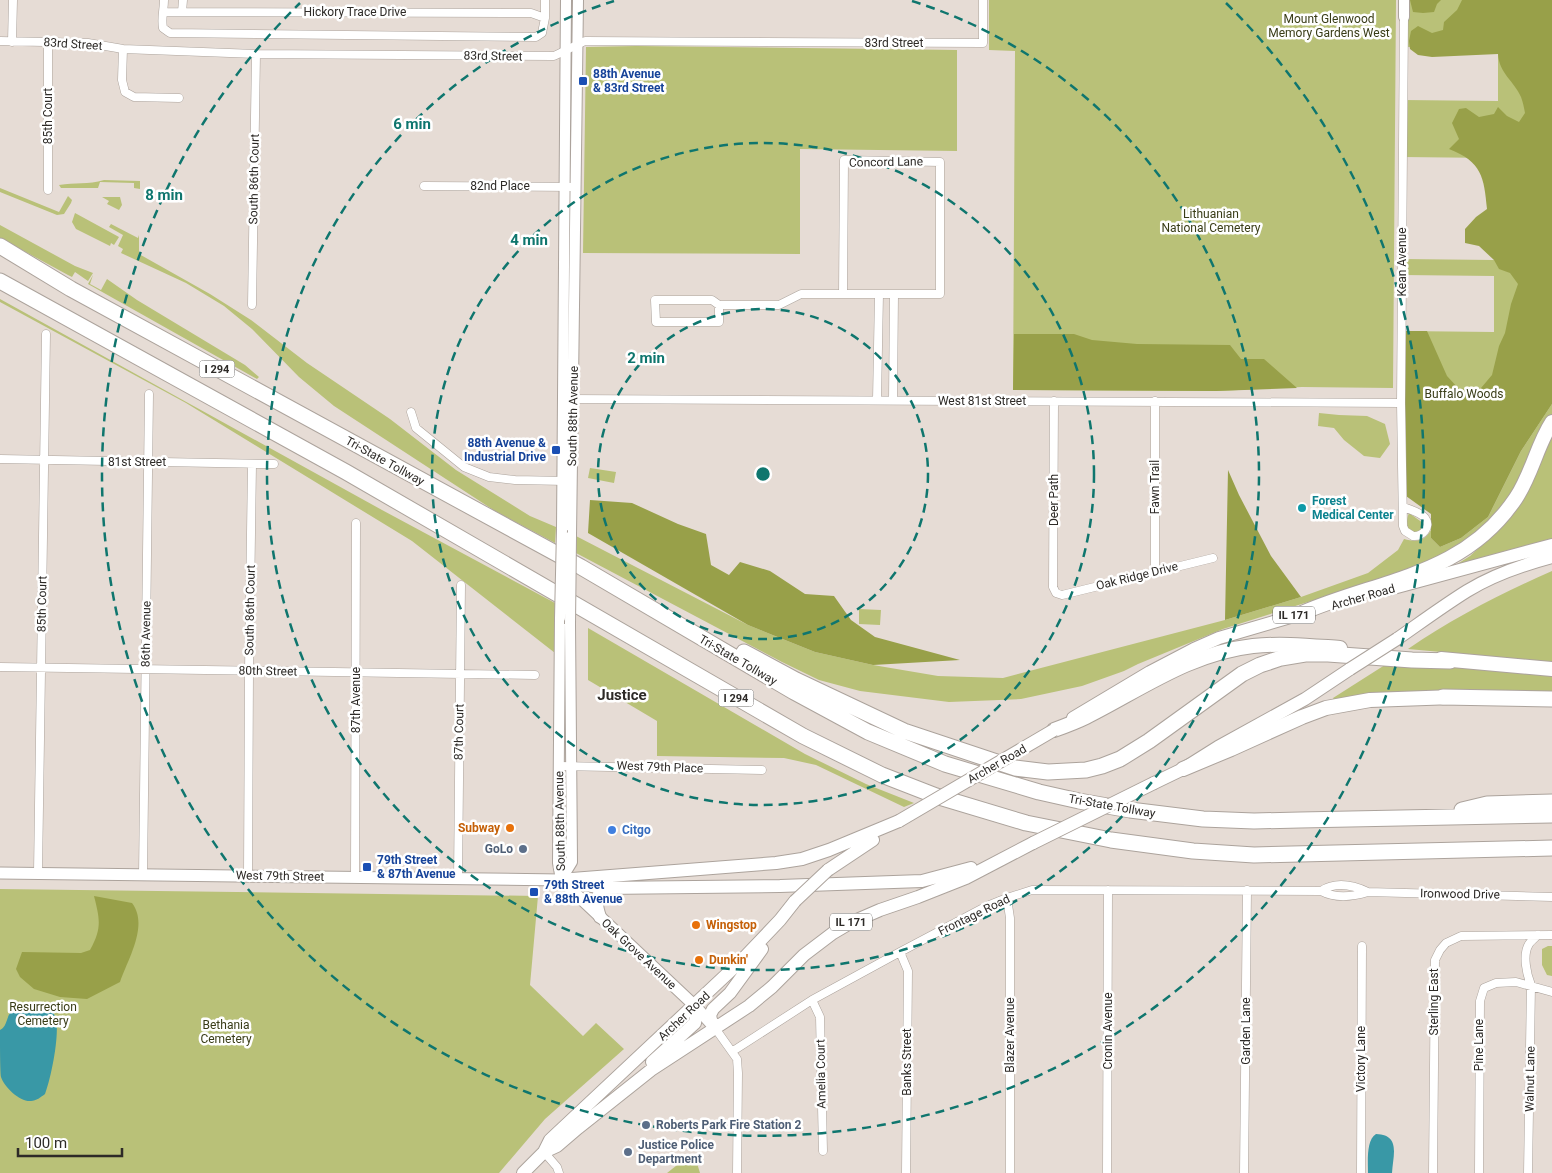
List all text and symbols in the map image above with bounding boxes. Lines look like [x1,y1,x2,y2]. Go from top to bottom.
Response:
street label: Hickory Trace Drive [304,5,406,19]
park label: Mount Glenwood Memory Gardens West [1268,12,1390,40]
street label: 83rd Street [43,35,103,53]
street label: 83rd Street [865,36,923,50]
street label: 83rd Street [463,48,523,64]
place label: 88th Avenue & 83rd Street [593,67,664,95]
marker: 88th Avenue & 83rd Street [577,75,589,87]
street label: 85th Court [41,88,55,144]
text: 6 min [393,115,431,133]
street label: South 86th Court [246,133,262,224]
street label: Concord Lane [849,154,923,170]
street label: 82nd Place [470,179,530,193]
text: 8 min [145,186,183,204]
park label: Lithuanian National Cemetery [1161,207,1261,235]
street label: Kean Avenue [1395,227,1409,297]
text: 4 min [510,231,548,249]
text: 2 min [627,349,665,367]
road number: I 294 [200,360,234,378]
street label: South 88th Avenue [565,366,581,466]
park label: Buffalo Woods [1425,387,1503,401]
street label: West 81st Street [938,394,1026,408]
street label: Tri-State Tollway [343,434,427,489]
place label: 88th Avenue & Industrial Drive [464,436,547,464]
marker: 88th Avenue & Industrial Drive [550,444,562,456]
street label: 81st Street [108,455,166,469]
street label: Fawn Trail [1148,460,1162,514]
centre of rings [754,465,772,483]
street label: Deer Path [1047,474,1061,526]
place label: Forest Medical Center [1312,494,1394,522]
marker: Forest Medical Center [1296,502,1308,514]
street label: Oak Ridge Drive [1095,559,1179,593]
street label: South 86th Court [242,564,258,655]
street label: 85th Court [35,576,49,632]
street label: Archer Road [1330,581,1396,613]
street label: 86th Avenue [138,601,154,667]
road number: IL 171 [1273,606,1315,624]
street label: Tri-State Tollway [696,632,780,688]
street label: 80th Street [239,663,298,679]
street label: 87th Avenue [349,667,363,733]
district label: Justice [597,686,647,704]
road number: I 294 [718,690,754,706]
street label: 87th Court [452,704,466,760]
street label: Archer Road [965,742,1029,786]
street label: West 79th Place [616,758,704,776]
street label: South 88th Avenue [552,771,568,871]
street label: Tri-State Tollway [1067,791,1157,821]
place label: Subway [458,821,501,835]
marker: Subway [504,822,516,834]
place label: Citgo [622,823,651,837]
marker: Citgo [606,824,618,836]
place label: GoLo [485,842,513,856]
marker: GoLo [517,843,529,855]
place label: 79th Street & 87th Avenue [377,853,456,881]
marker: 79th Street & 87th Avenue [361,861,373,873]
street label: West 79th Street [236,868,324,884]
place label: 79th Street & 88th Avenue [544,878,623,906]
marker: 79th Street & 88th Avenue [528,886,540,898]
street label: Ironwood Drive [1420,886,1500,902]
street label: Frontage Road [936,892,1012,938]
road number: IL 171 [830,914,872,930]
street label: Oak Grove Avenue [599,916,679,992]
place label: Wingstop [706,918,757,932]
marker: Wingstop [690,919,702,931]
place label: Dunkin' [709,953,748,967]
marker: Dunkin' [693,954,705,966]
street label: Sterling East [1427,968,1441,1036]
street label: Archer Road [655,989,713,1043]
street label: Cronin Avenue [1101,993,1115,1070]
street label: Blazer Avenue [1003,997,1017,1073]
street label: Garden Lane [1239,997,1253,1065]
park label: Resurrection Cemetery [9,1000,77,1028]
park label: Bethania Cemetery [200,1018,252,1046]
street label: Pine Lane [1472,1019,1486,1071]
street label: Victory Lane [1354,1026,1368,1092]
street label: Banks Street [900,1028,914,1096]
street label: Amelia Court [813,1039,829,1109]
street label: Walnut Lane [1522,1046,1538,1112]
place label: Roberts Park Fire Station 2 [656,1118,802,1132]
marker: Roberts Park Fire Station 2 [640,1119,652,1131]
scale bar [18,1126,121,1158]
text: 100 m [25,1134,67,1152]
place label: Justice Police Department [638,1138,715,1166]
marker: Justice Police Department [622,1146,634,1158]

